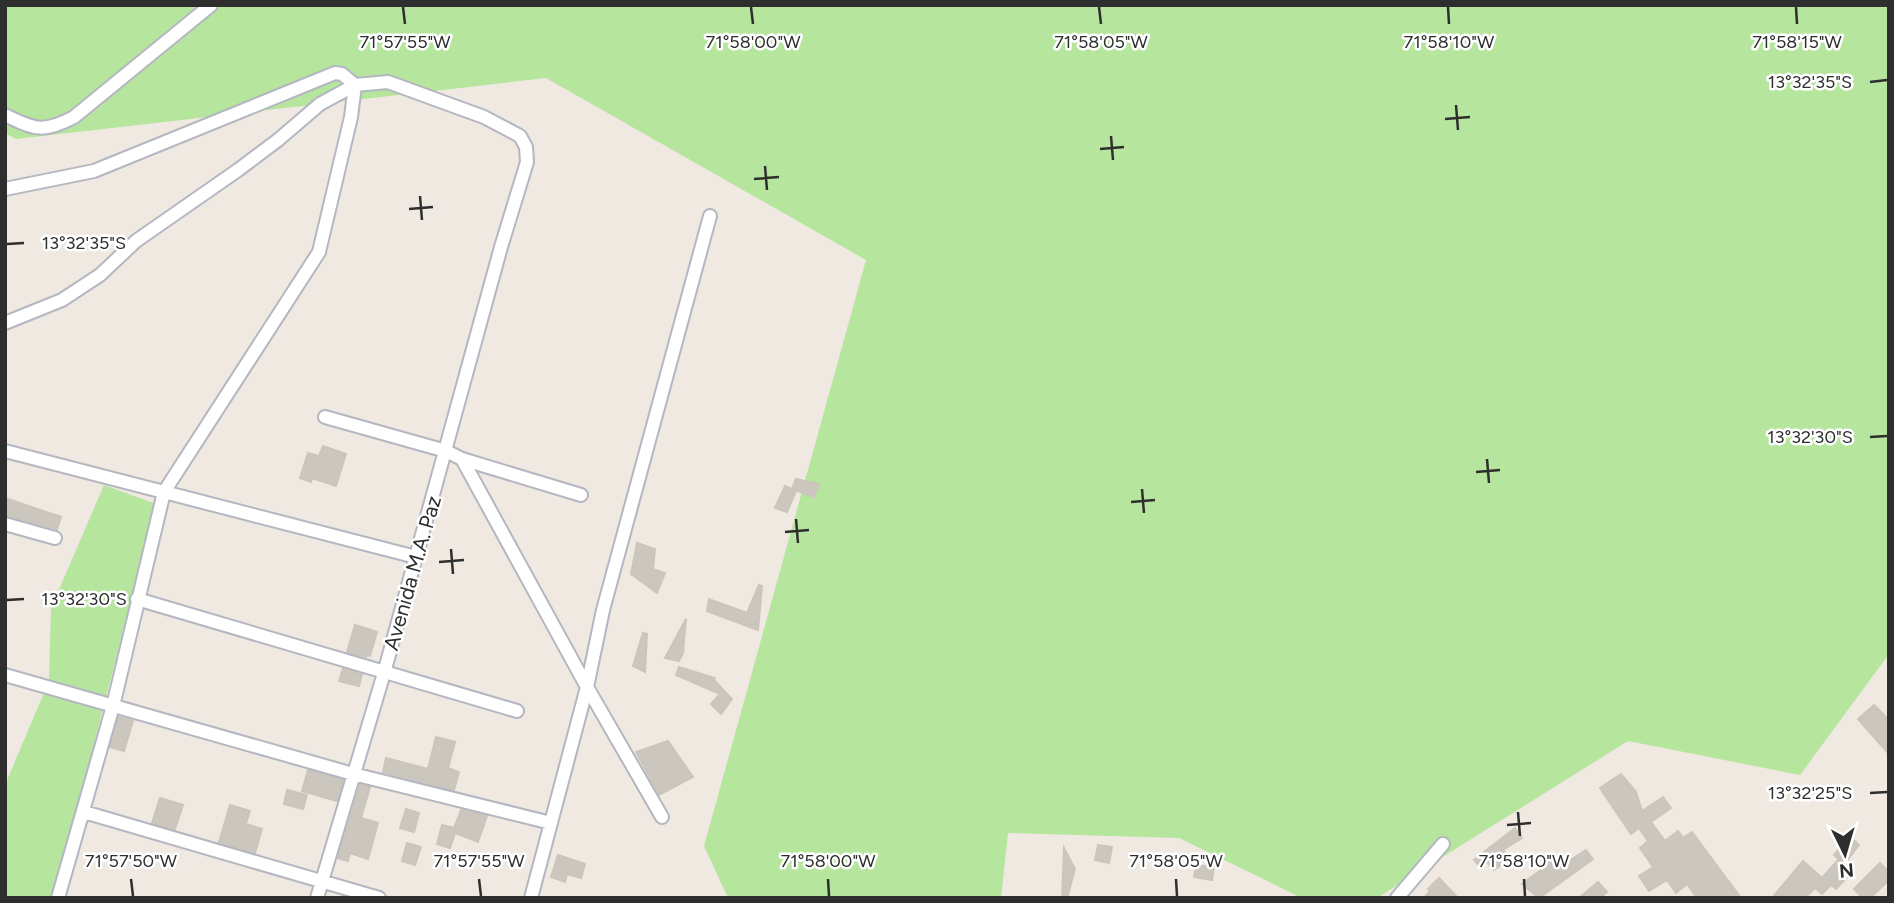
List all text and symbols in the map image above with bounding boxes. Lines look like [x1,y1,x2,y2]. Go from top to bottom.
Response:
text: 71°57'55"W [359,31,451,53]
text: 71°58'00"W [706,31,801,53]
text: 71°58'05"W [1054,31,1149,53]
text: 71°58'10"W [1404,31,1495,53]
text: 71°58'15"W [1752,31,1842,53]
text: 13°32'35"S [1768,71,1852,93]
text: 13°32'35"S [42,232,126,254]
text: 13°32'30"S [1767,426,1853,448]
street label: Avenida M.A. Paz [378,493,446,653]
text: 13°32'30"S [41,588,127,610]
text: 13°32'25"S [1768,782,1852,804]
north arrow [1810,819,1880,889]
text: 71°57'50"W [85,850,178,872]
text: 71°57'55"W [433,850,525,872]
text: 71°58'00"W [781,850,876,872]
text: 71°58'05"W [1129,850,1224,872]
text: 71°58'10"W [1479,850,1570,872]
text: N [1838,858,1855,883]

